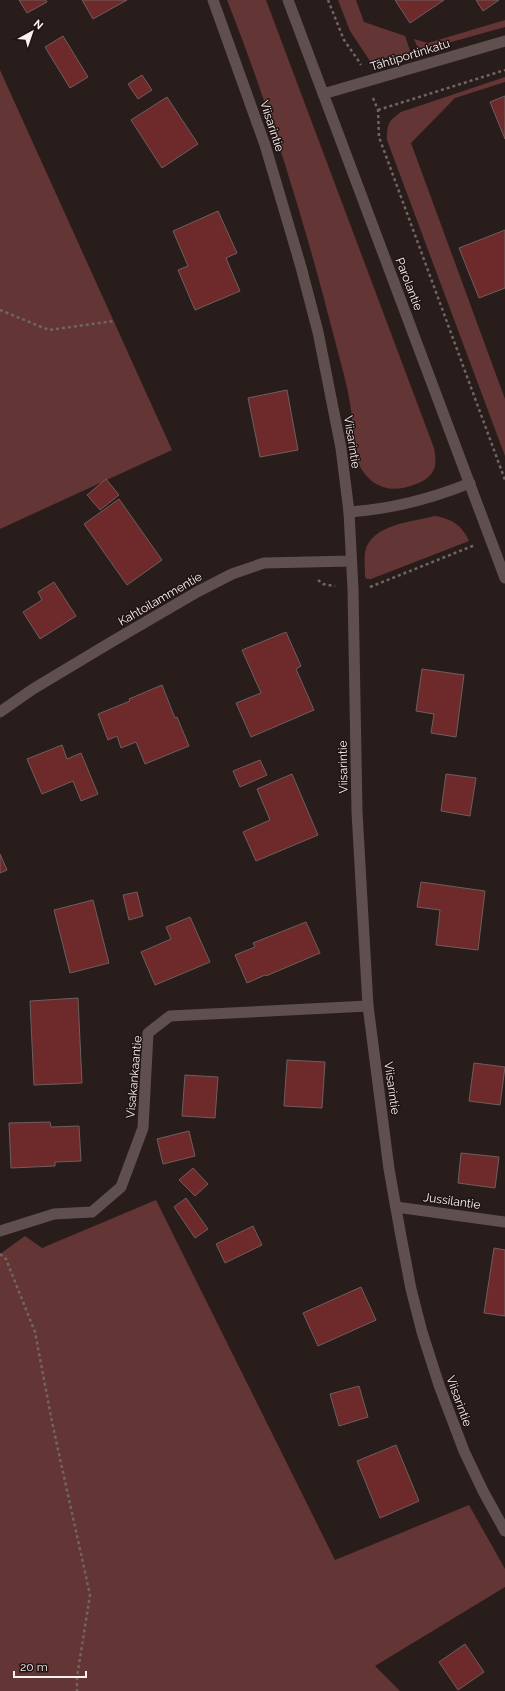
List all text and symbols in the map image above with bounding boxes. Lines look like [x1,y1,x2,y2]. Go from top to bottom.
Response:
north arrow [12,12,52,52]
text: N [31,17,46,32]
street label: Tähtiportinkatu [368,36,452,74]
street label: Viisarintie [257,99,287,153]
street label: Parolantie [393,256,425,312]
street label: Viisarintie [341,415,363,469]
street label: Kahtoilammentie [116,569,204,629]
street label: Viisarintie [336,740,350,794]
street label: Visakankaantie [123,1035,145,1119]
street label: Viisarintie [381,1061,403,1115]
street label: Jussilantie [423,1190,481,1212]
street label: Viisarintie [443,1374,475,1428]
scale bar [14,1653,86,1679]
text: 20 m [20,1660,48,1674]

